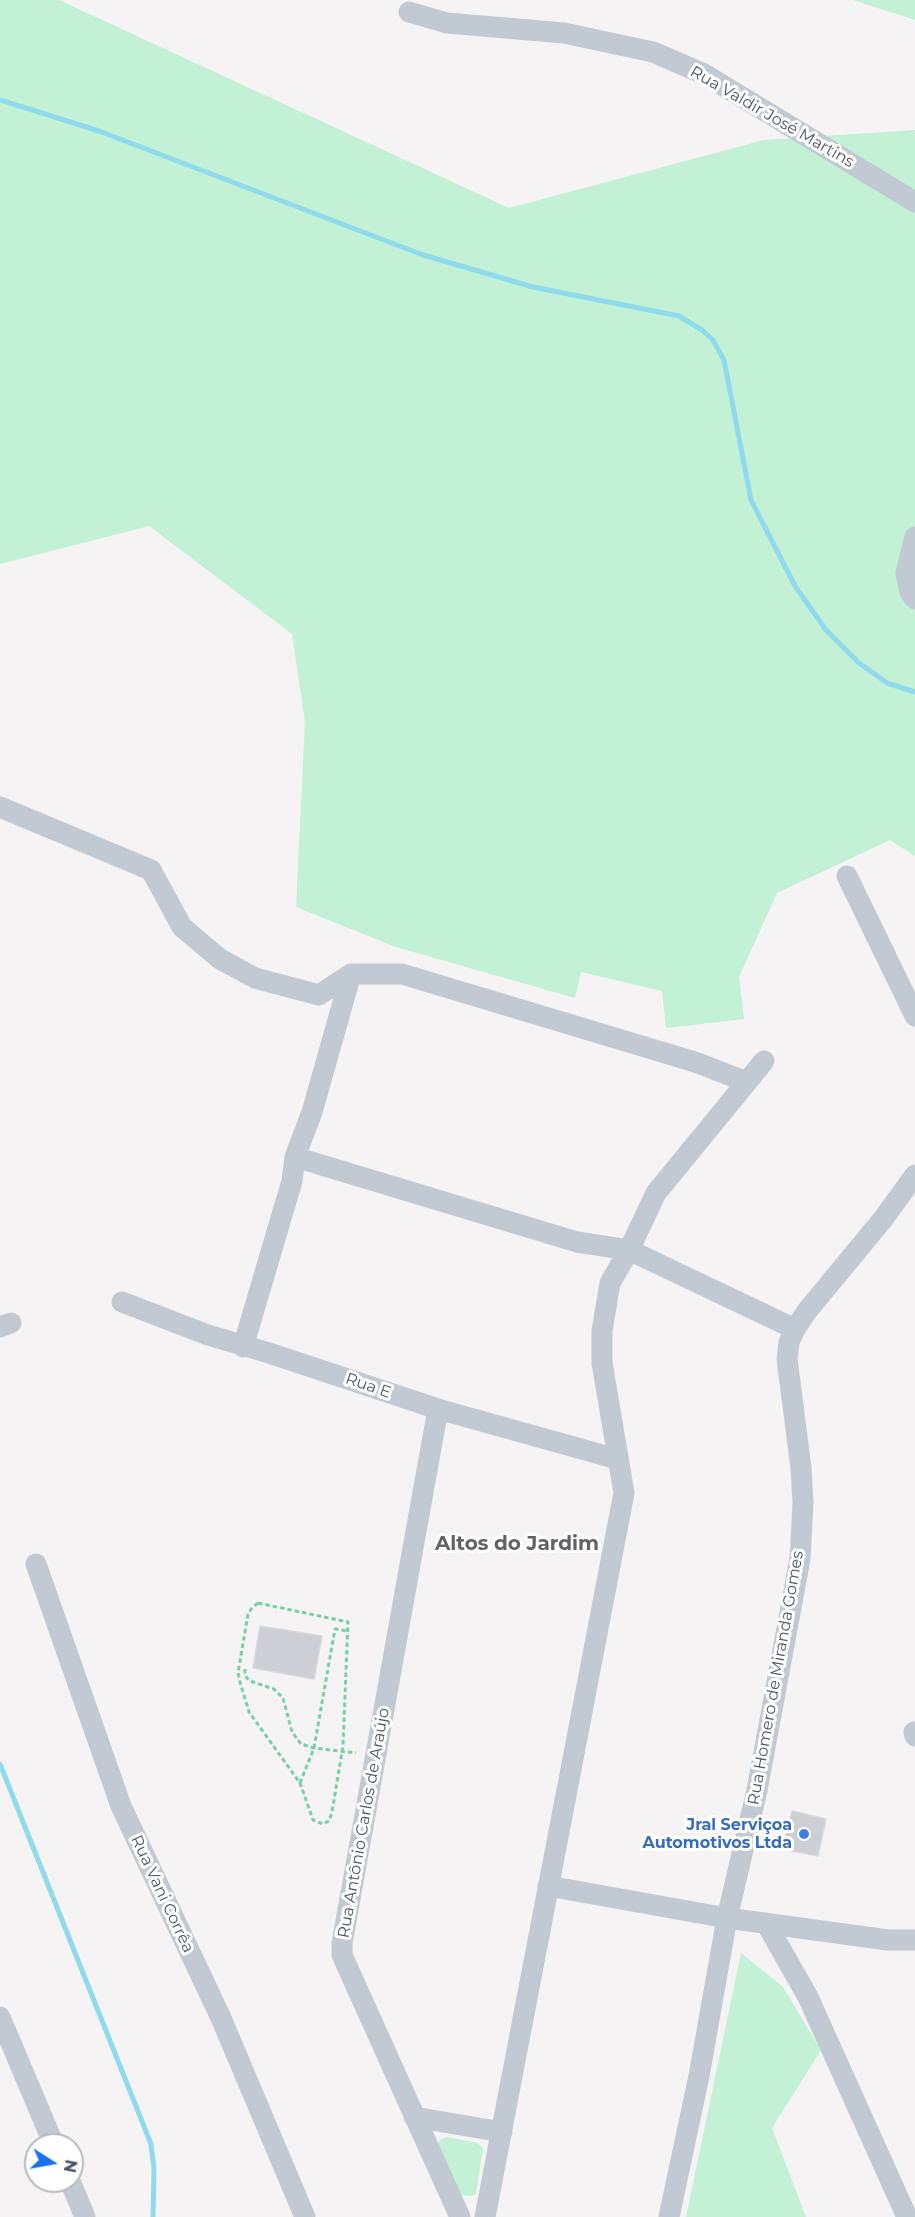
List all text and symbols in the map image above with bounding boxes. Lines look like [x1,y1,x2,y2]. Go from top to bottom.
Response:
street label: Rua Valdir José Martins [687,62,857,172]
street label: Rua E [343,1369,393,1403]
district label: Altos do Jardim [435,1532,599,1556]
street label: Rua Homero de Miranda Gomes [744,1549,808,1807]
street label: Rua Antônio Carlos de Araújo [334,1706,394,1940]
place label: Jral Serviçoa Automotivos Ltda [643,1815,792,1853]
marker: Jral Serviçoa Automotivos Ltda [797,1827,811,1841]
street label: Rua Vani Corrêa [126,1832,198,1956]
north arrow [24,2133,84,2193]
text: N [60,2158,81,2174]

